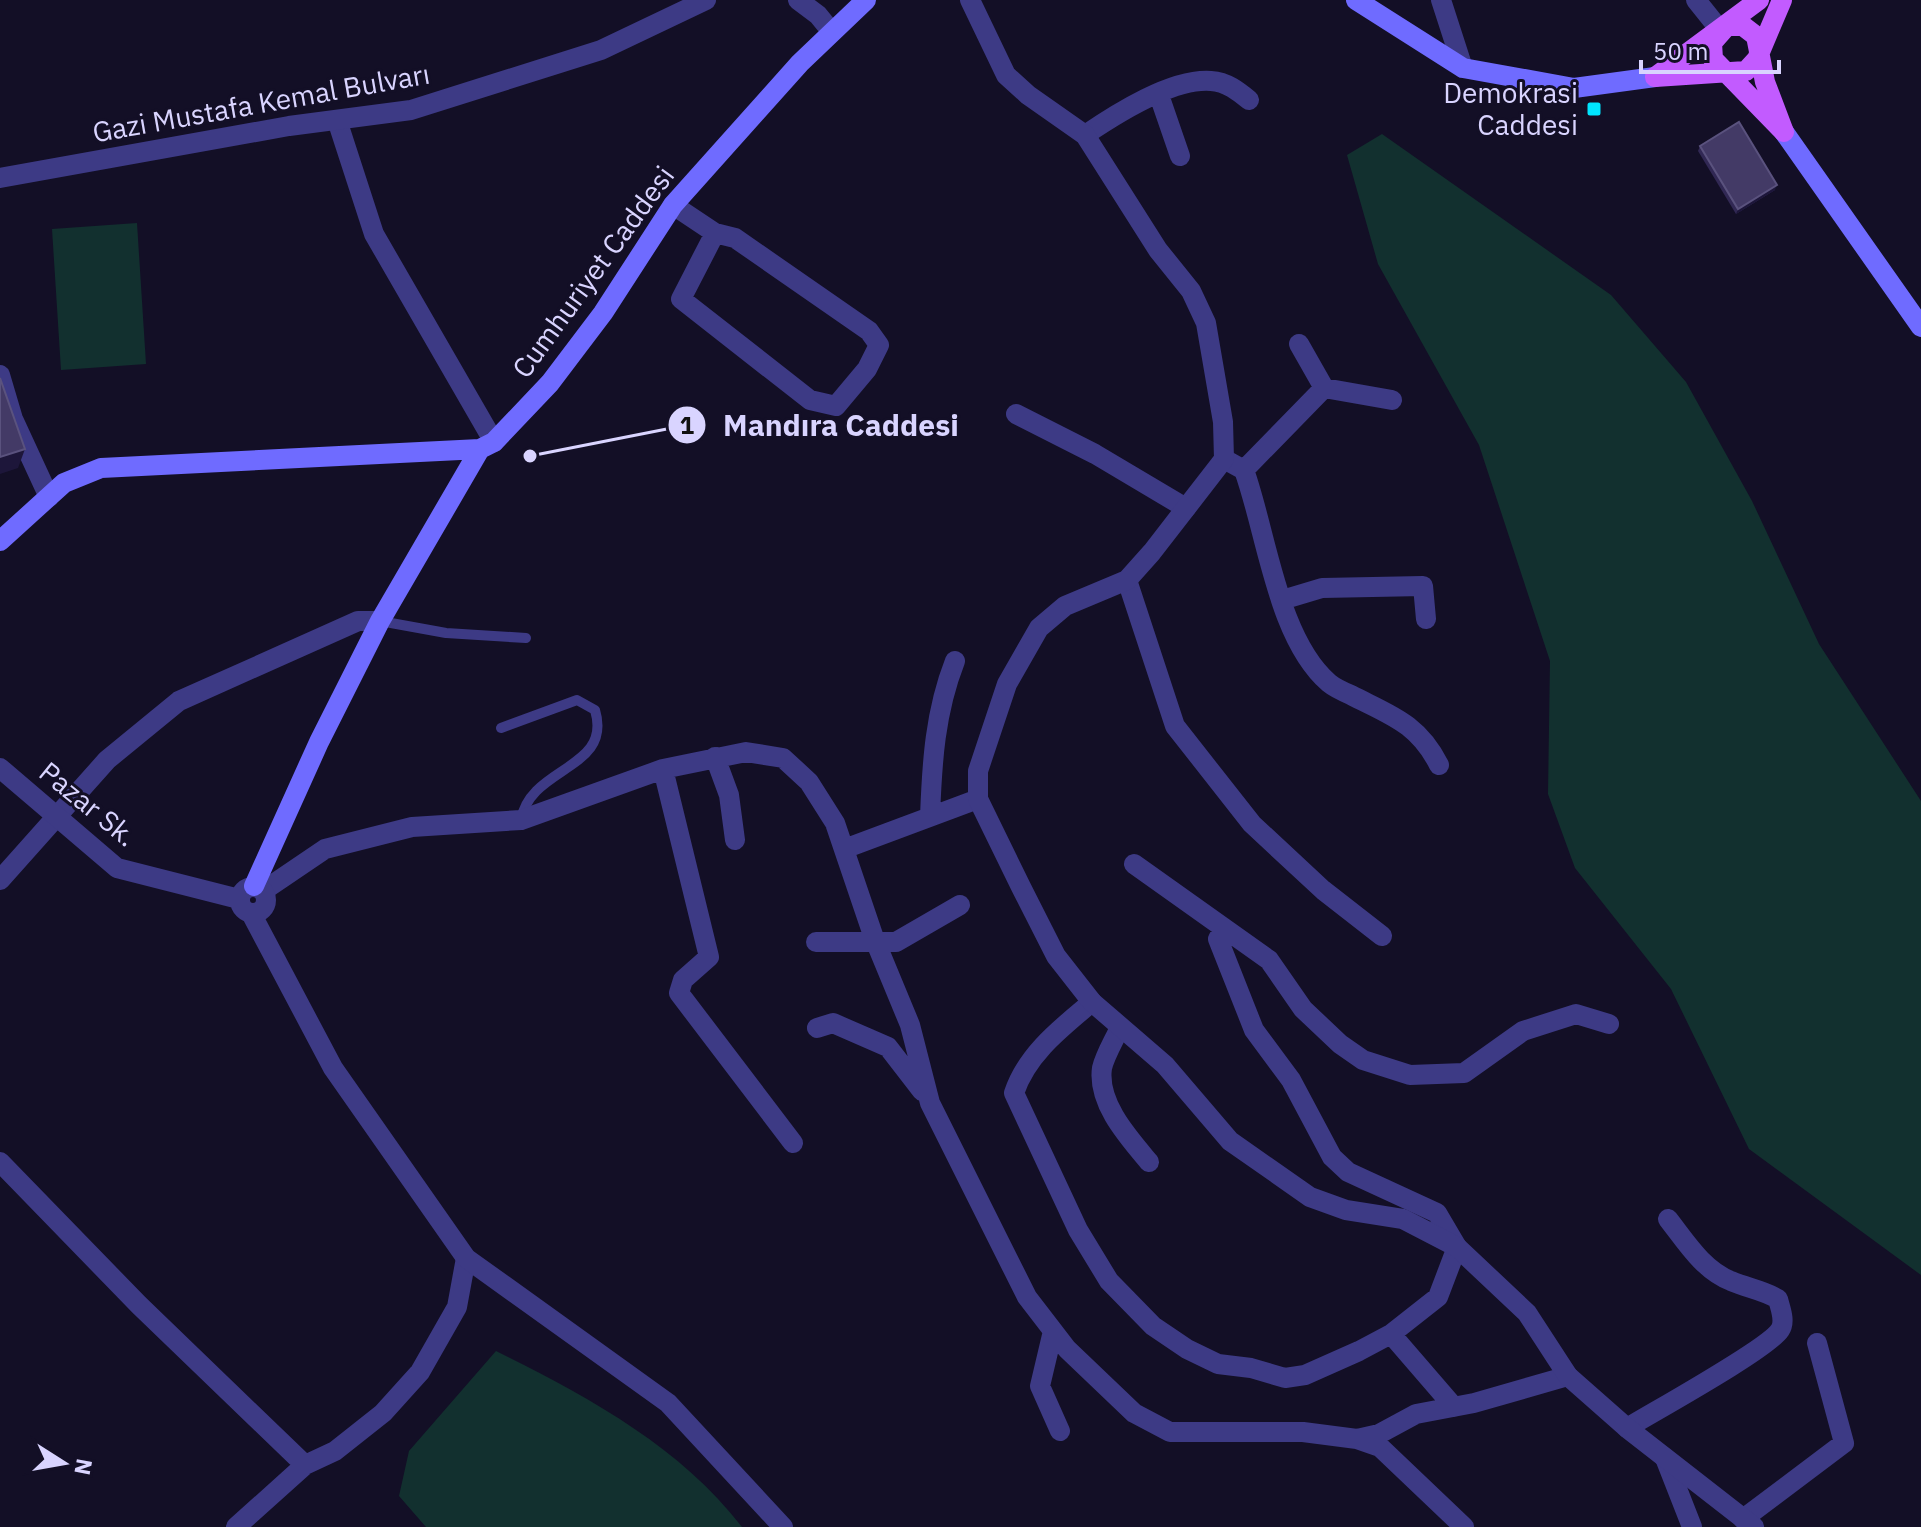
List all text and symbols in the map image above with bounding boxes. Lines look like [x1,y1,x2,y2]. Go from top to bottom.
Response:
scale bar [1641,24,1779,74]
text: 50 m [1653,35,1708,67]
street label: Gazi Mustafa Kemal Bulvarı [89,55,432,150]
place label: Demokrasi Caddesi [1443,74,1578,143]
marker: Demokrasi Caddesi [1585,100,1603,118]
street label: Cumhuriyet Caddesi [503,158,682,385]
callout: Mandıra Caddesi [667,398,975,452]
text: Mandıra Caddesi [723,405,959,444]
text: 1 [680,409,694,441]
street label: Pazar Sk. [32,753,145,854]
north arrow [24,1423,104,1503]
text: N [68,1456,100,1478]

